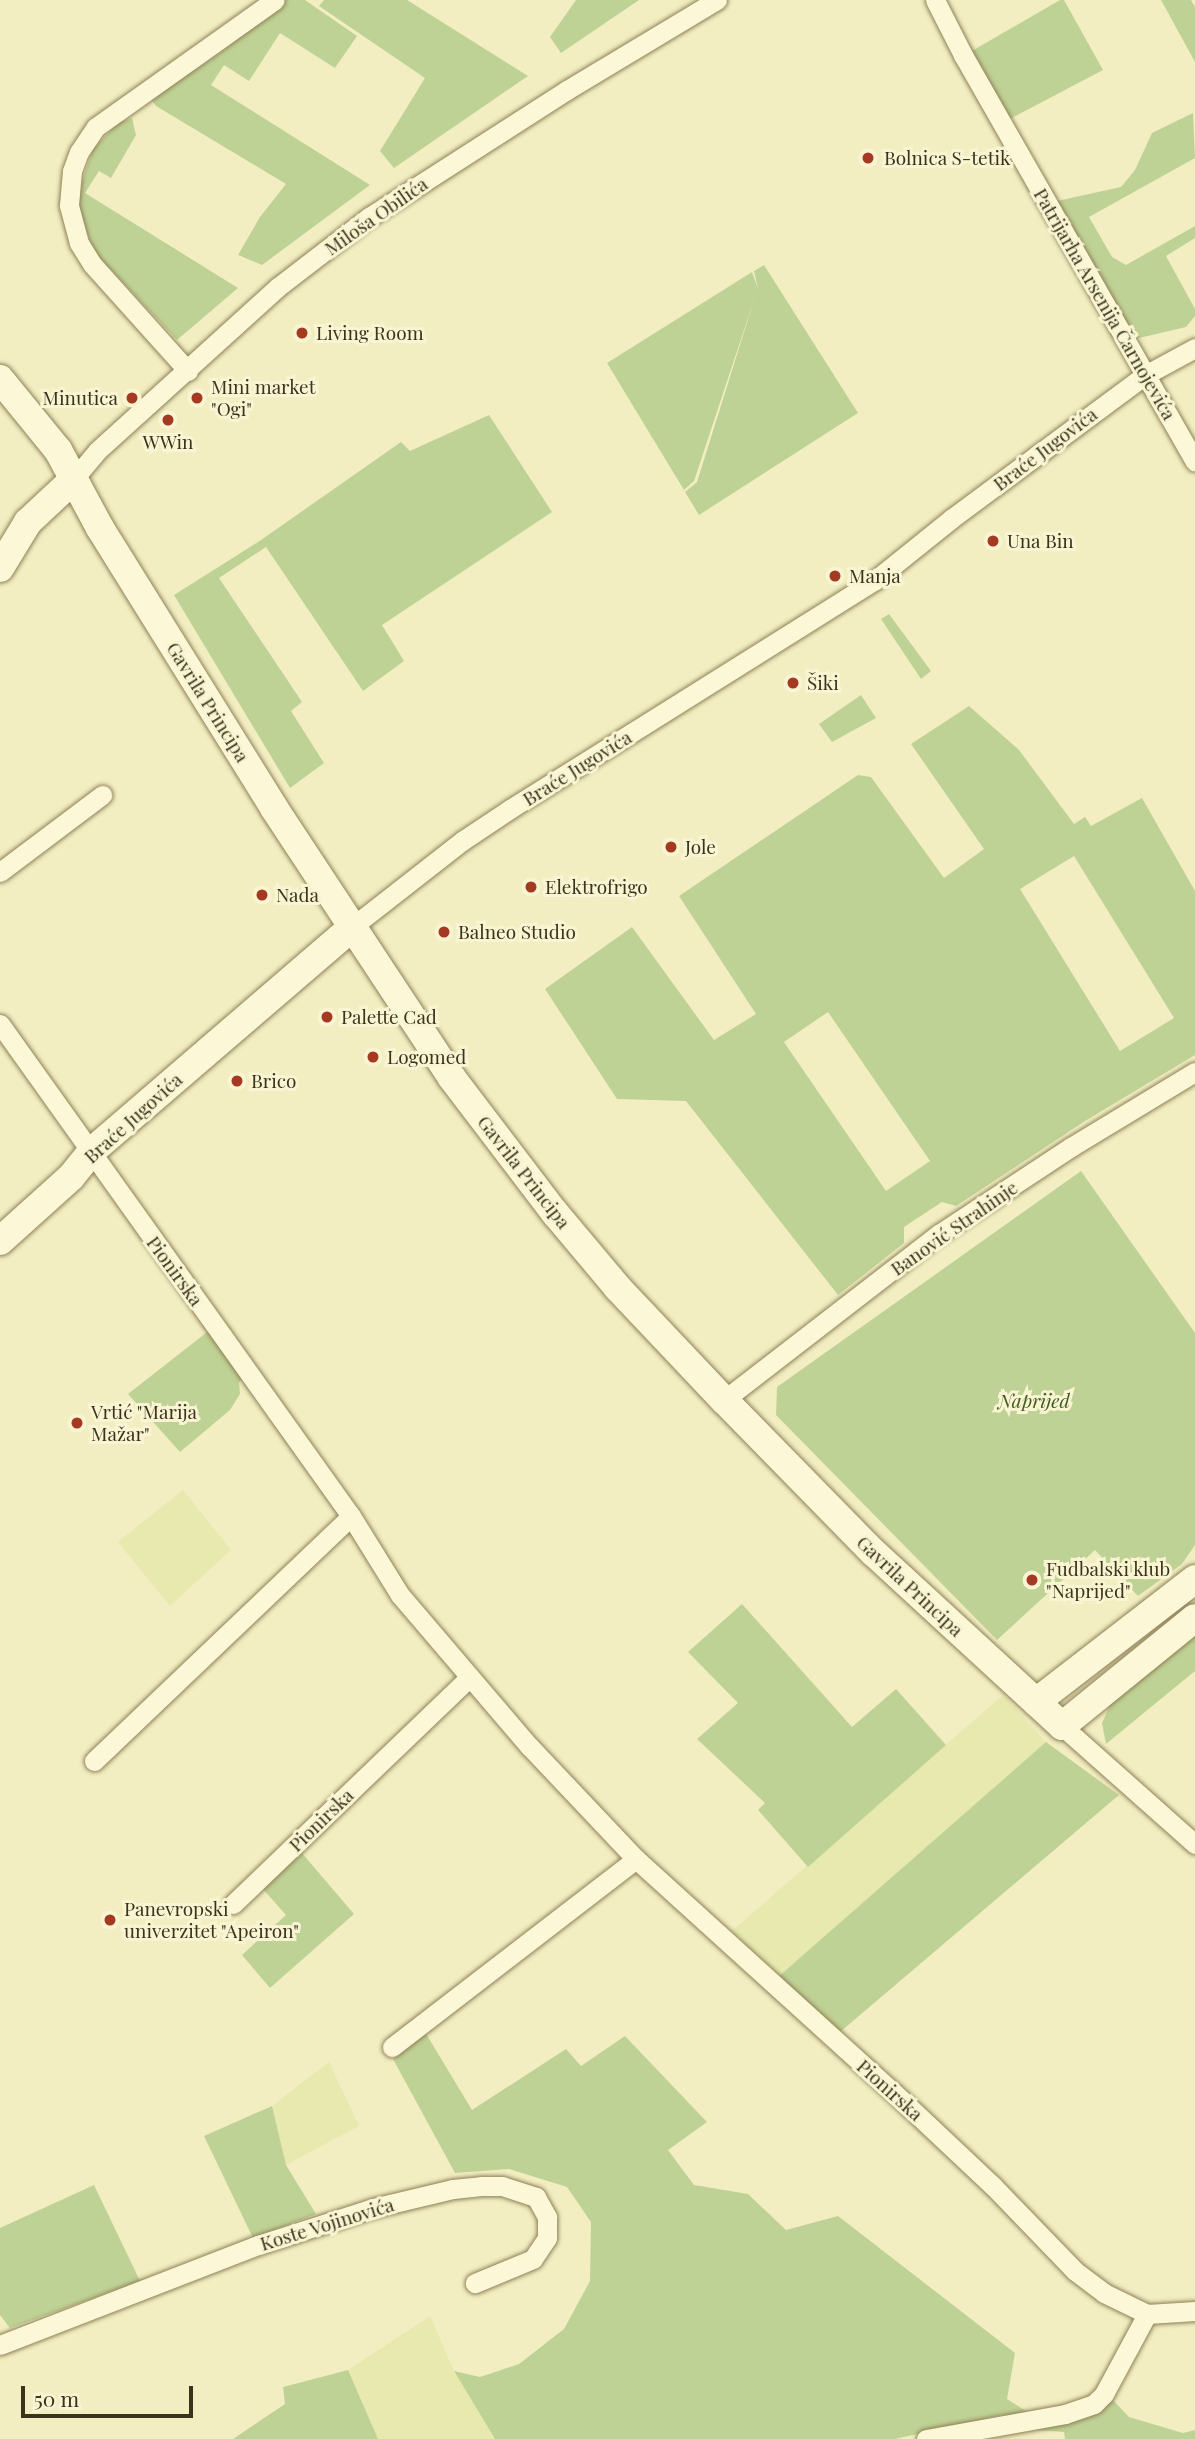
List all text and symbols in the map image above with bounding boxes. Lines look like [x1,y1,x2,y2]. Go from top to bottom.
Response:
place label: Bolnica S-tetik [884,147,1011,169]
marker: Bolnica S-tetik [858,148,878,168]
street label: Miloša Obilića [320,172,432,260]
street label: Patrijarha Arsenija Čarnojevića [1029,184,1181,424]
place label: Living Room [316,322,424,344]
marker: Living Room [294,325,310,341]
place label: Mini market "Ogi" [211,376,315,420]
place label: Minutica [43,387,118,409]
marker: Minutica [124,390,140,406]
marker: Mini market "Ogi" [189,390,205,406]
street label: Braće Jugovića [989,403,1101,495]
marker: WWin [160,412,176,428]
place label: WWin [143,431,193,453]
place label: Una Bin [1007,530,1074,552]
marker: Una Bin [985,533,1001,549]
place label: Manja [849,565,901,587]
marker: Manja [827,568,843,584]
street label: Gavrila Principa [162,638,254,766]
place label: Šiki [807,672,839,694]
marker: Šiki [785,675,801,691]
street label: Braće Jugovića [518,726,636,810]
place label: Jole [685,836,716,858]
marker: Jole [663,839,679,855]
place label: Elektrofrigo [545,876,648,898]
marker: Elektrofrigo [523,879,539,895]
place label: Nada [276,884,319,906]
marker: Nada [254,887,270,903]
place label: Balneo Studio [458,921,576,943]
marker: Balneo Studio [436,924,452,940]
place label: Palette Cad [341,1006,437,1028]
marker: Palette Cad [319,1009,335,1025]
place label: Logomed [387,1046,466,1068]
marker: Logomed [365,1049,381,1065]
street label: Braće Jugovića [79,1068,187,1168]
place label: Brico [251,1070,296,1092]
marker: Brico [229,1073,245,1089]
street label: Gavrila Principa [473,1111,575,1233]
street label: Banović Strahinje [886,1176,1022,1280]
street label: Pionirska [142,1232,208,1310]
park label: Naprijed [998,1390,1070,1412]
place label: Vrtić "Marija Mažar" [91,1401,197,1445]
marker: Vrtić "Marija Mažar" [69,1415,85,1431]
street label: Gavrila Principa [852,1531,968,1641]
place label: Fudbalski klub "Naprijed" [1046,1558,1171,1602]
marker: Fudbalski klub "Naprijed" [1024,1572,1040,1588]
street label: Pionirska [284,1784,358,1856]
place label: Panevropski univerzitet "Apeiron" [124,1898,300,1942]
marker: Panevropski univerzitet "Apeiron" [102,1912,118,1928]
street label: Pionirska [852,2055,928,2125]
street label: Koste Vojinovića [257,2193,397,2255]
scale bar [24,2372,196,2416]
text: 50 m [34,2384,79,2412]

